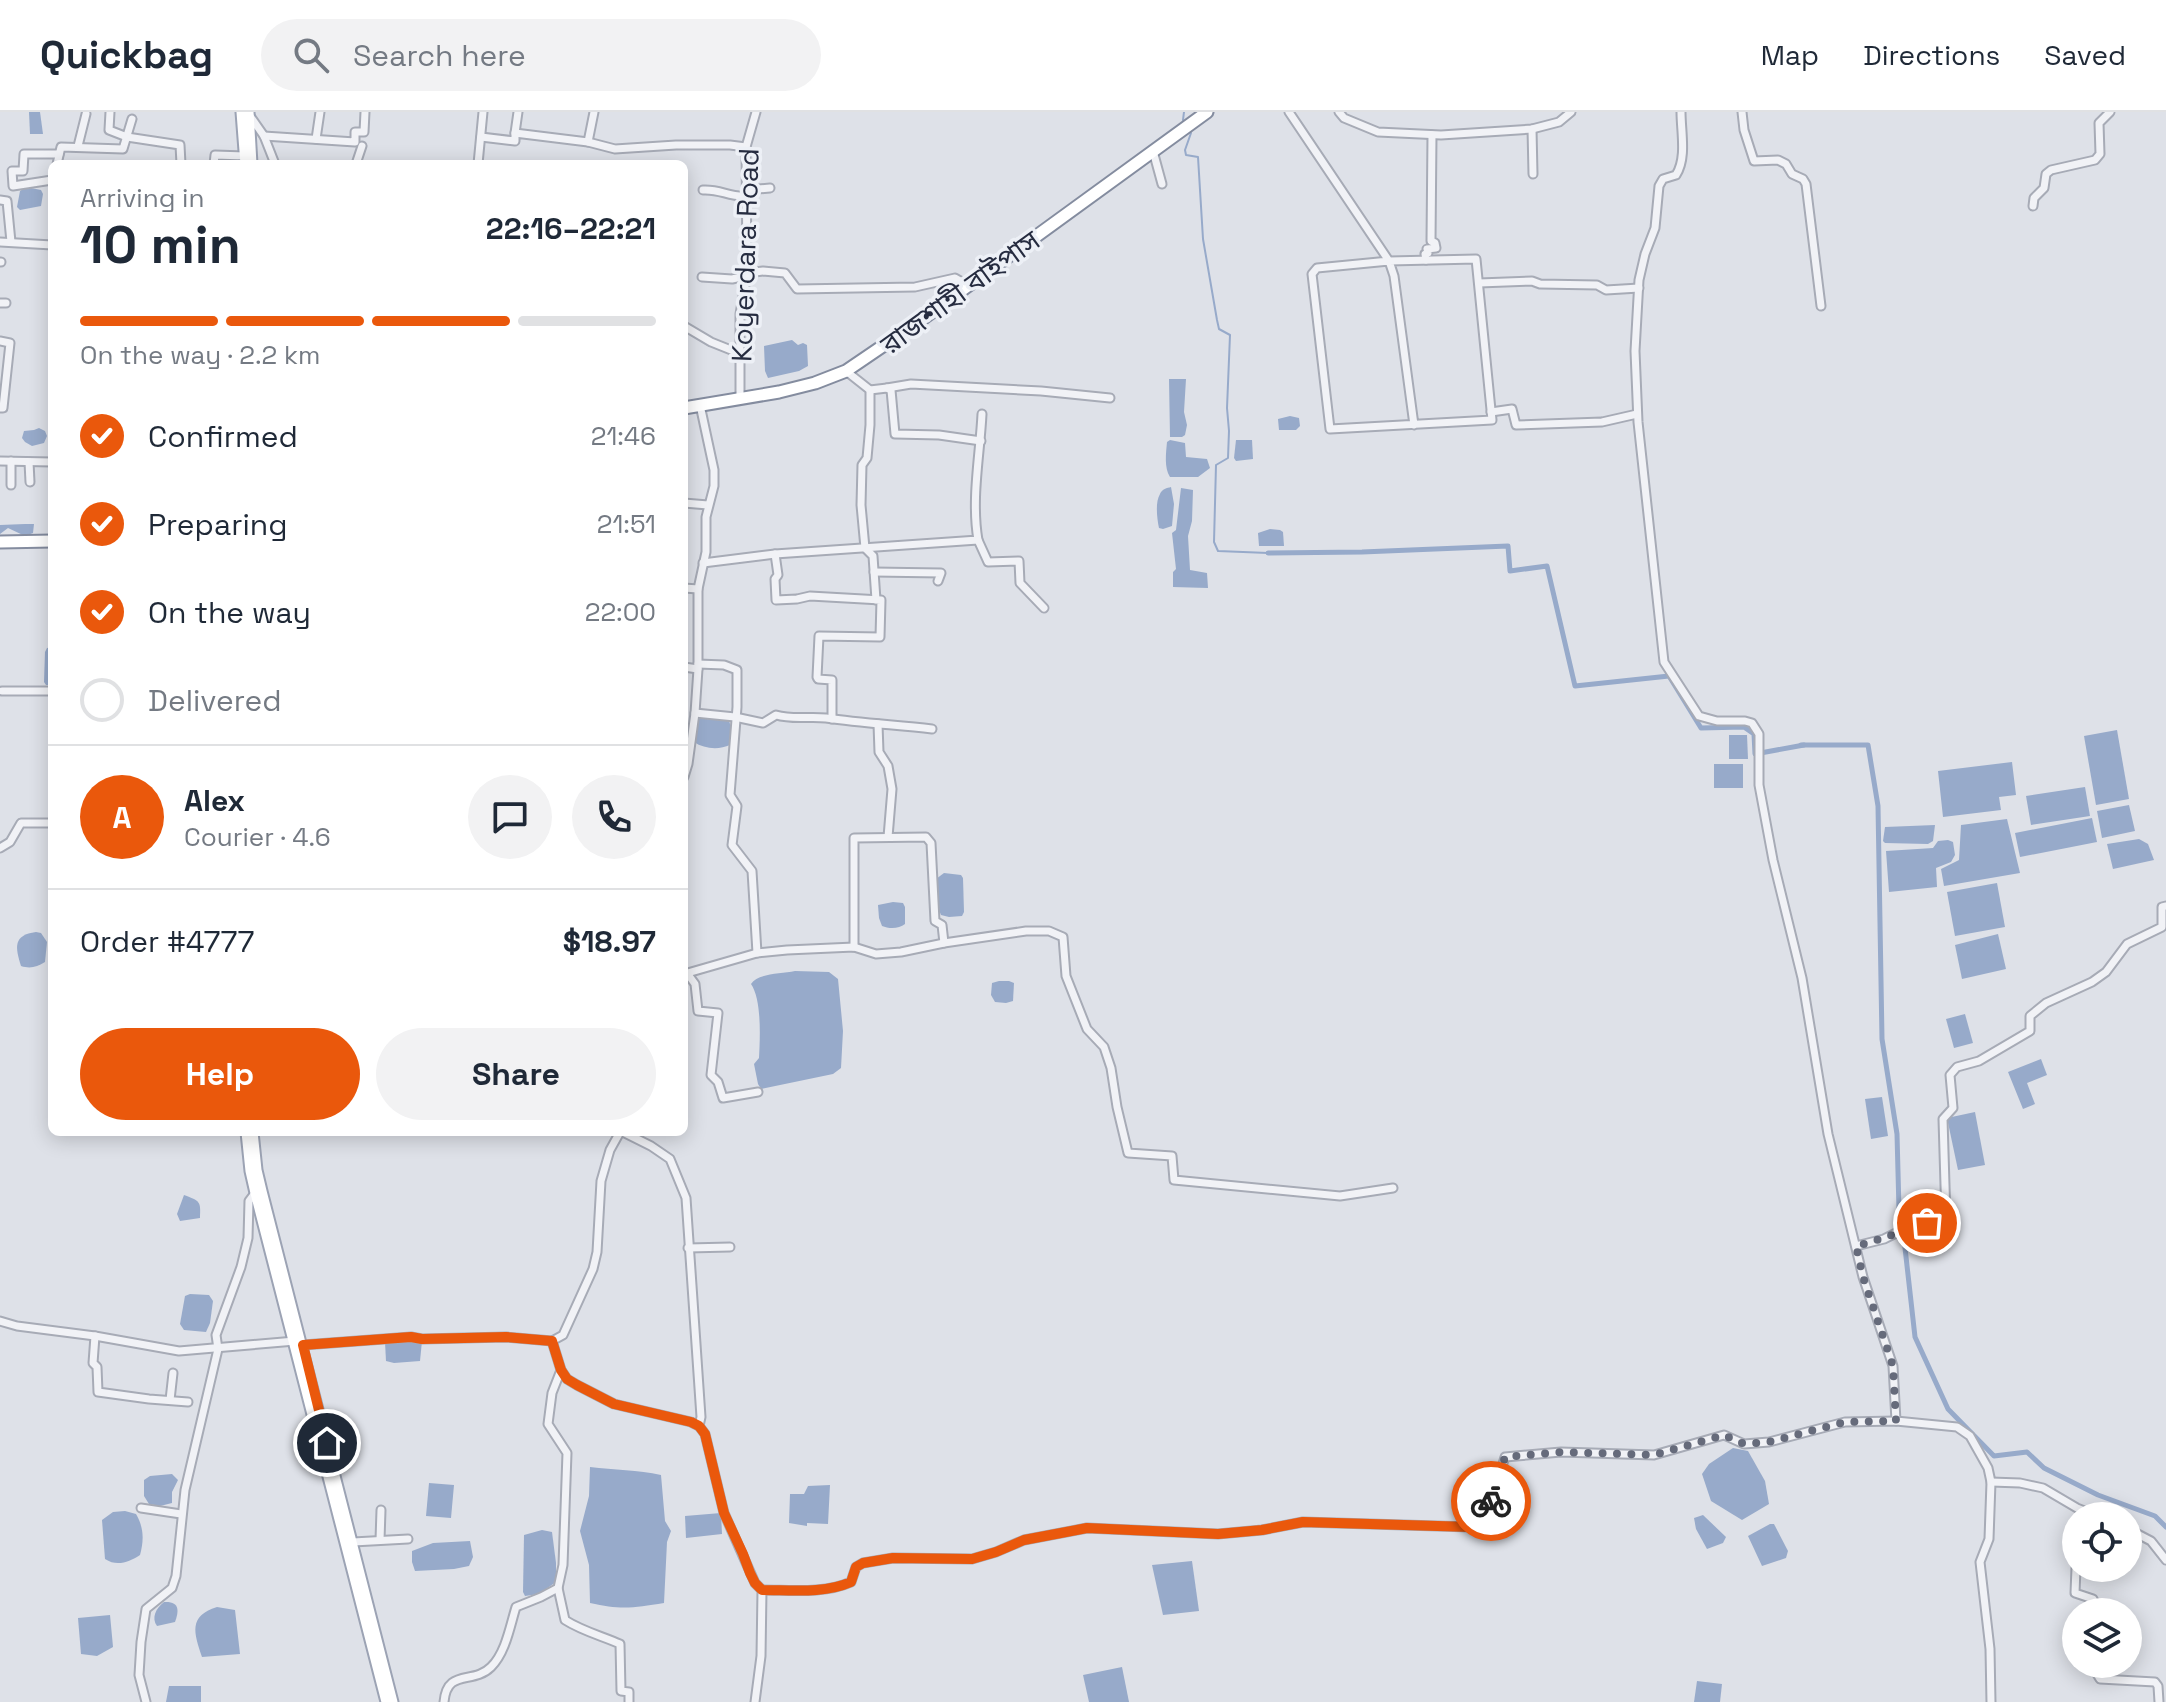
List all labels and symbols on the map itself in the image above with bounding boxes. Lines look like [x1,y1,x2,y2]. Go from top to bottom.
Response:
street label: Koyerdara Road [723,148,767,362]
street label: রাজশাহী বাইপাস [872,222,1047,363]
pin [1893,1189,1961,1257]
pin [293,1409,361,1477]
courier [1451,1461,1531,1541]

